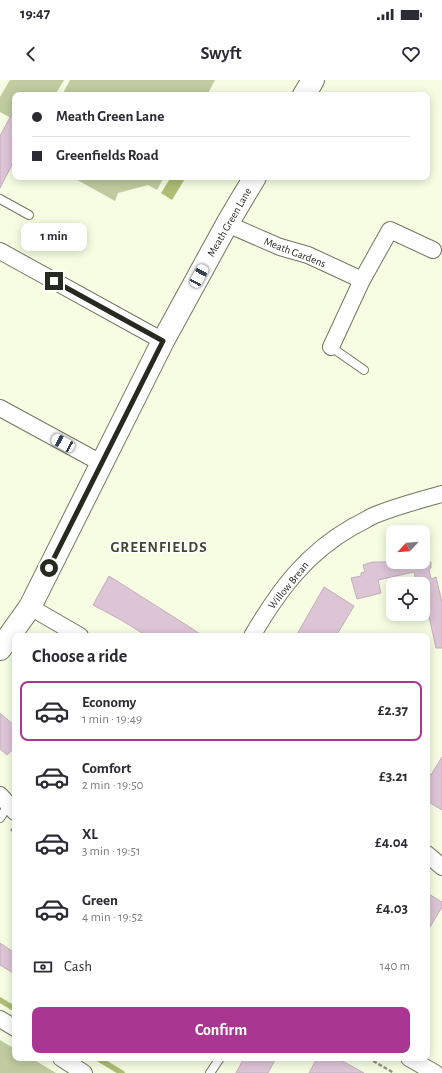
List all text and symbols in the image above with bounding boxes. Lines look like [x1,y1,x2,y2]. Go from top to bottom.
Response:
text: 19:47 [20,6,50,21]
icon: back [20,43,42,65]
icon: heart [400,43,422,65]
text: Swyft [200,45,242,63]
text: Meath Green Lane [56,109,164,124]
text: Greenfields Road [56,148,159,163]
street label: Meath Green Lane [205,186,254,259]
callout: 1 min [21,223,87,251]
text: 1 min [40,230,68,243]
street label: Meath Gardens [262,236,327,269]
car [188,263,210,289]
route end [45,272,63,290]
car [50,432,76,454]
north arrow [386,525,430,569]
map controls [386,525,430,621]
district label: GREENFIELDS [110,540,208,555]
route start [40,559,58,577]
street label: Willow Brean [266,560,311,611]
button: locate [386,577,430,621]
text: Choose a ride [32,648,127,666]
icon: car [34,693,70,729]
text: Economy [82,695,136,710]
text: £2.37 [378,703,408,718]
text: 1 min · 19:49 [82,713,142,726]
icon: car [34,759,70,795]
text: Comfort [82,761,131,776]
text: £3.21 [379,769,408,784]
text: 2 min · 19:50 [82,779,143,792]
icon: car [34,825,70,861]
text: XL [82,827,98,842]
text: £4.04 [375,835,408,850]
text: 3 min · 19:51 [82,845,141,858]
icon: car [34,891,70,927]
text: Green [82,893,118,908]
text: £4.03 [376,901,408,916]
text: 4 min · 19:52 [82,911,143,924]
icon: cash [32,956,54,978]
text: Cash [64,959,92,974]
text: 140 m [380,960,410,973]
button: Confirm [32,1007,410,1053]

